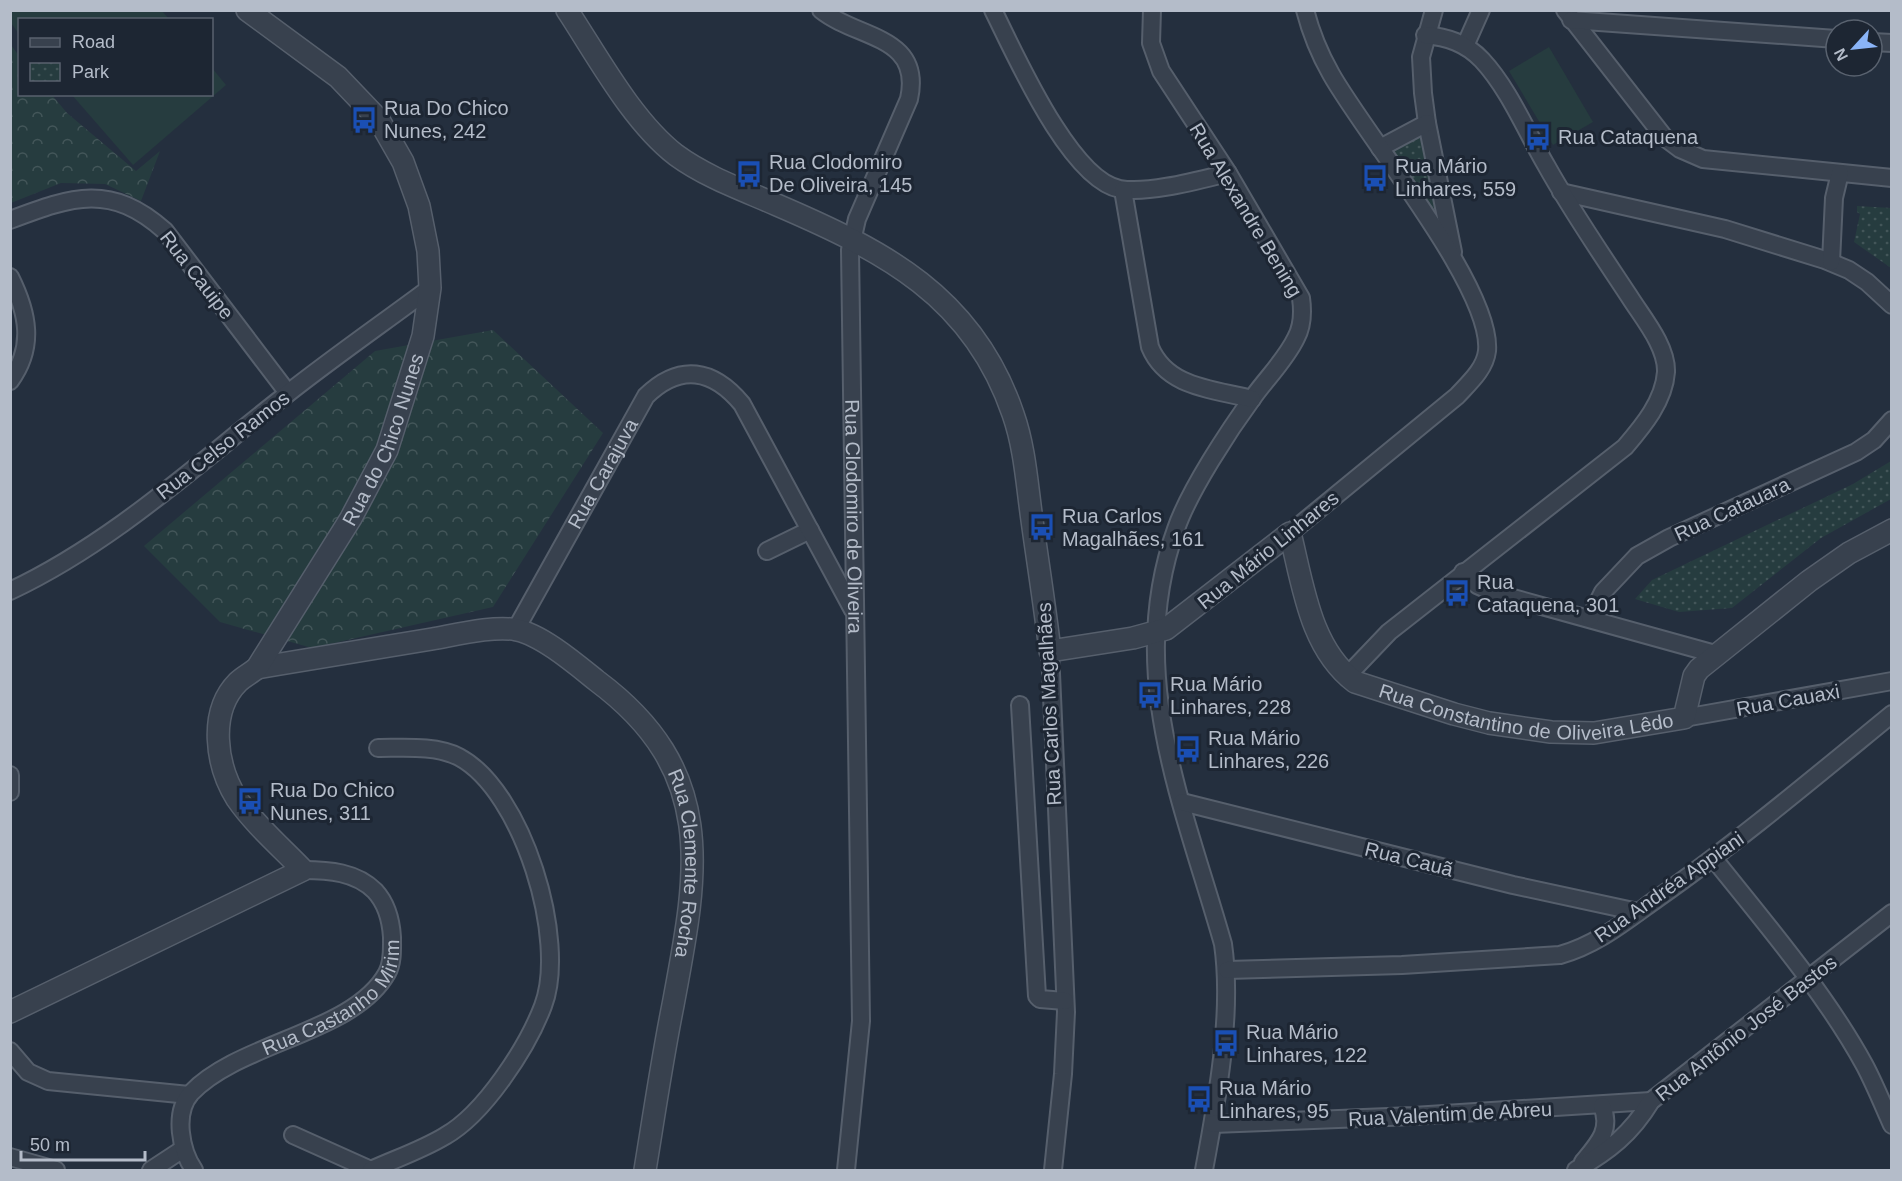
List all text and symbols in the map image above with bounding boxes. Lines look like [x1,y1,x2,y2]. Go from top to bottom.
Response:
legend [18,18,213,96]
north arrow [1824,18,1884,78]
text: Road [72,32,115,52]
text: N [1831,46,1851,64]
text: Park [72,62,110,82]
place label: Rua Do Chico Nunes, 242 [384,97,509,142]
bus stop icon: Rua Do Chico Nunes, 242 [349,105,379,135]
street label: Rua Alexandre Bening [1185,119,1307,301]
bus stop icon: Rua Cataquena [1523,122,1553,152]
place label: Rua Cataquena [1558,126,1699,148]
place label: Rua Clodomiro De Oliveira, 145 [769,151,912,196]
place label: Rua Mário Linhares, 559 [1395,155,1516,200]
bus stop icon: Rua Clodomiro De Oliveira, 145 [734,159,764,189]
bus stop icon: Rua Mário Linhares, 559 [1360,163,1390,193]
street label: Rua Cauipe [156,227,238,323]
street label: Rua do Chico Nunes [338,351,428,529]
street label: Rua Celso Ramos [152,386,294,504]
street label: Rua Clodomiro de Oliveira [841,399,866,635]
street label: Rua Carajuva [563,414,643,532]
street label: Rua Catauara [1671,472,1794,545]
street label: Rua Mário Linhares [1193,487,1343,613]
place label: Rua Carlos Magalhães, 161 [1062,505,1204,550]
bus stop icon: Rua Carlos Magalhães, 161 [1027,512,1057,542]
place label: Rua Cataquena, 301 [1477,571,1619,616]
bus stop icon: Rua Cataquena, 301 [1442,578,1472,608]
street label: Rua Carlos Magalhães [1033,602,1065,806]
place label: Rua Mário Linhares, 228 [1170,673,1291,718]
street label: Rua Constantino de Oliveira Lêdo [1376,679,1675,744]
bus stop icon: Rua Mário Linhares, 228 [1135,680,1165,710]
street label: Rua Cauaxi [1735,680,1841,720]
place label: Rua Mário Linhares, 226 [1208,727,1329,772]
bus stop icon: Rua Mário Linhares, 226 [1173,734,1203,764]
street label: Rua Clemente Rocha [664,765,703,960]
place label: Rua Do Chico Nunes, 311 [270,779,395,824]
bus stop icon: Rua Do Chico Nunes, 311 [235,786,265,816]
street label: Rua Andréa Appiani [1590,827,1748,947]
street label: Rua Cauã [1363,837,1456,881]
street label: Rua Castanho Mirim [259,939,403,1060]
street label: Rua Antônio José Bastos [1651,951,1841,1105]
place label: Rua Mário Linhares, 122 [1246,1021,1367,1066]
bus stop icon: Rua Mário Linhares, 122 [1211,1028,1241,1058]
place label: Rua Mário Linhares, 95 [1219,1077,1329,1122]
bus stop icon: Rua Mário Linhares, 95 [1184,1084,1214,1114]
street label: Rua Valentim de Abreu [1347,1098,1553,1130]
scale bar [21,1124,146,1162]
text: 50 m [30,1135,70,1155]

